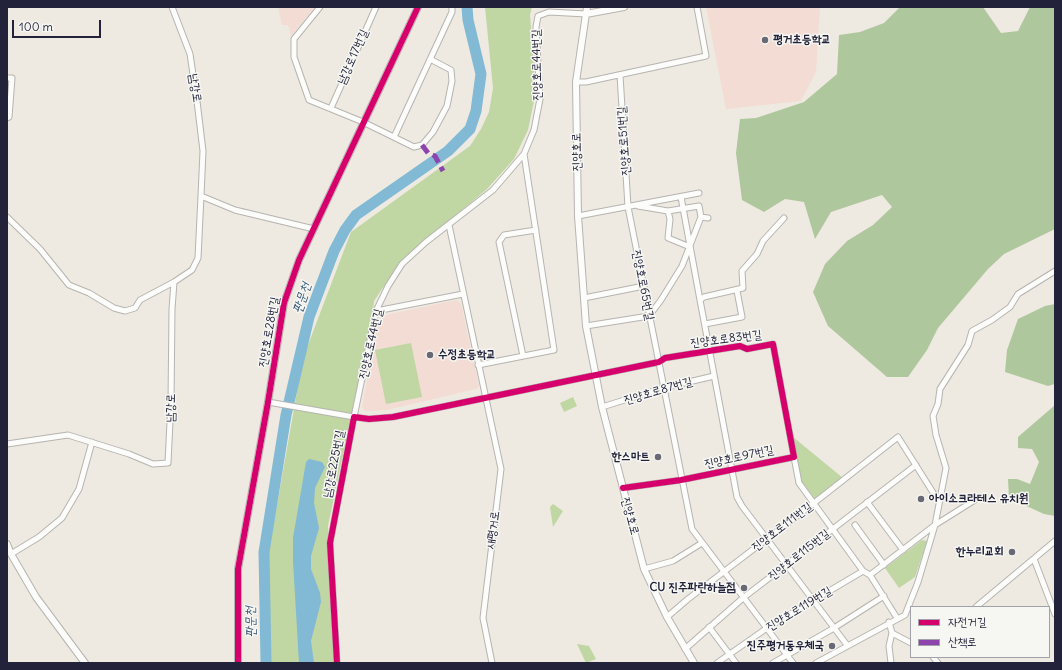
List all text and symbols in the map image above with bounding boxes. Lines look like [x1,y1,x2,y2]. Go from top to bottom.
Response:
scale bar [14,12,103,38]
text: 100 m [19,19,53,34]
street label: 남강로17번길 [334,27,372,87]
street label: 진양호로44번길 [529,29,545,101]
place label: 평거초등학교 [773,33,831,47]
marker: 평거초등학교 [760,35,770,45]
street label: 남강로 [186,73,204,103]
street label: 진양호로51번길 [614,106,634,176]
street label: 진양호로 [569,133,585,171]
street label: 진양호로65번길 [629,248,657,322]
water label: 판문천 [290,281,314,315]
street label: 진양호로28번길 [256,296,282,368]
street label: 진양호로44번길 [356,307,386,381]
street label: 진양호로83번길 [690,327,762,351]
place label: 수정초등학교 [438,348,496,362]
marker: 수정초등학교 [425,350,435,360]
street label: 진양호로87번길 [622,374,694,408]
street label: 남강로 [164,393,178,423]
street label: 남강로225번길 [320,429,348,499]
street label: 진양호로97번길 [703,443,775,471]
place label: 한스마트 [611,450,650,464]
marker: 한스마트 [653,452,663,462]
place label: 아이소크라테스 유치원 [929,492,1028,506]
marker: 아이소크라테스 유치원 [916,494,926,504]
street label: 진양호로 [618,495,642,537]
street label: 진양호로111번길 [749,500,815,554]
street label: 새평거로 [483,510,503,550]
street label: 진양호로115번길 [765,526,833,584]
place label: 한누리교회 [956,545,1004,559]
marker: 한누리교회 [1007,547,1017,557]
place label: CU 진주파란하늘점 [649,581,736,595]
marker: CU 진주파란하늘점 [739,583,749,593]
street label: 진양호로119번길 [763,584,835,634]
water label: 판문천 [243,606,259,638]
legend [910,606,1050,658]
text: 자전거길 [948,614,987,629]
text: 산책로 [948,634,977,649]
place label: 진주평거동우체국 [747,639,824,653]
marker: 진주평거동우체국 [827,641,837,651]

